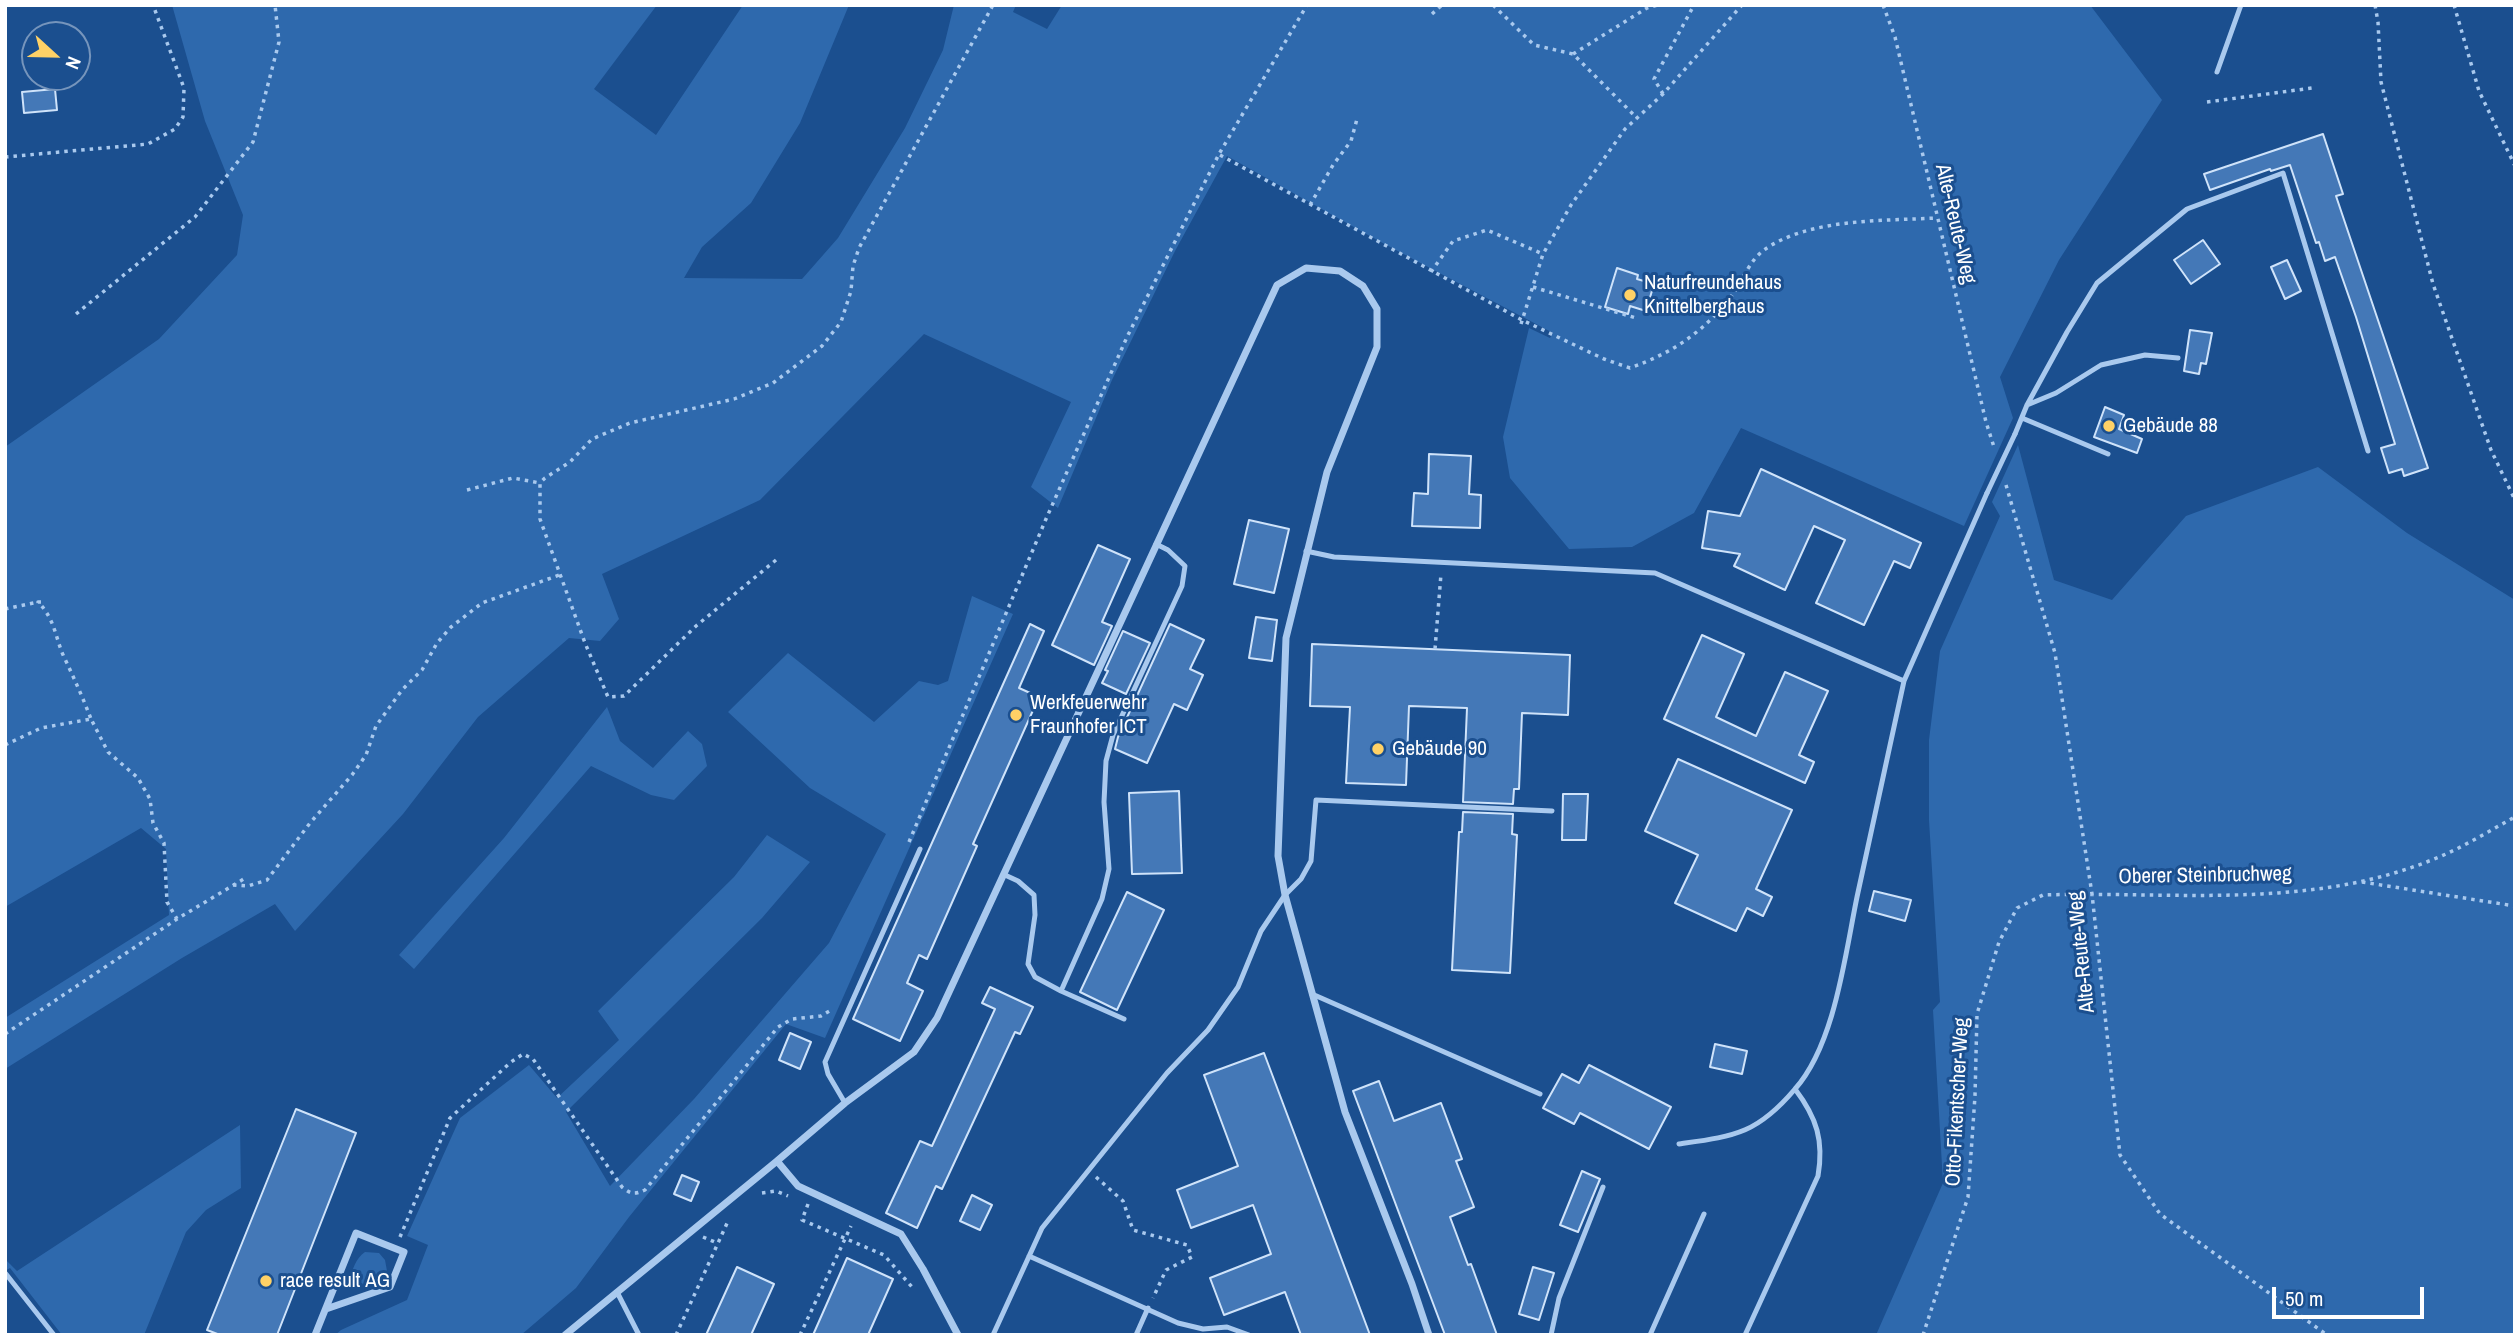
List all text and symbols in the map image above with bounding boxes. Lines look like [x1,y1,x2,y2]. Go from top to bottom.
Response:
north arrow [21,21,91,91]
text: N [59,53,88,73]
street label: Alte-Reute-Weg [1929,162,1981,286]
place label: Naturfreundehaus Knittelberghaus [1644,270,1782,320]
marker: Naturfreundehaus Knittelberghaus [1622,287,1638,303]
place label: Gebäude 88 [2123,413,2218,439]
marker: Gebäude 88 [2101,418,2117,434]
place label: Werkfeuerwehr Fraunhofer ICT [1030,690,1147,740]
marker: Werkfeuerwehr Fraunhofer ICT [1008,707,1024,723]
place label: Gebäude 90 [1392,736,1487,762]
marker: Gebäude 90 [1370,741,1386,757]
street label: Oberer Steinbruchweg [2118,862,2292,890]
street label: Alte-Reute-Weg [2063,890,2101,1014]
street label: Otto-Fikentscher-Weg [1941,1017,1975,1187]
place label: race result AG [280,1268,390,1294]
marker: race result AG [258,1273,274,1289]
scale bar [2275,1274,2427,1318]
text: 50 m [2285,1284,2323,1313]

